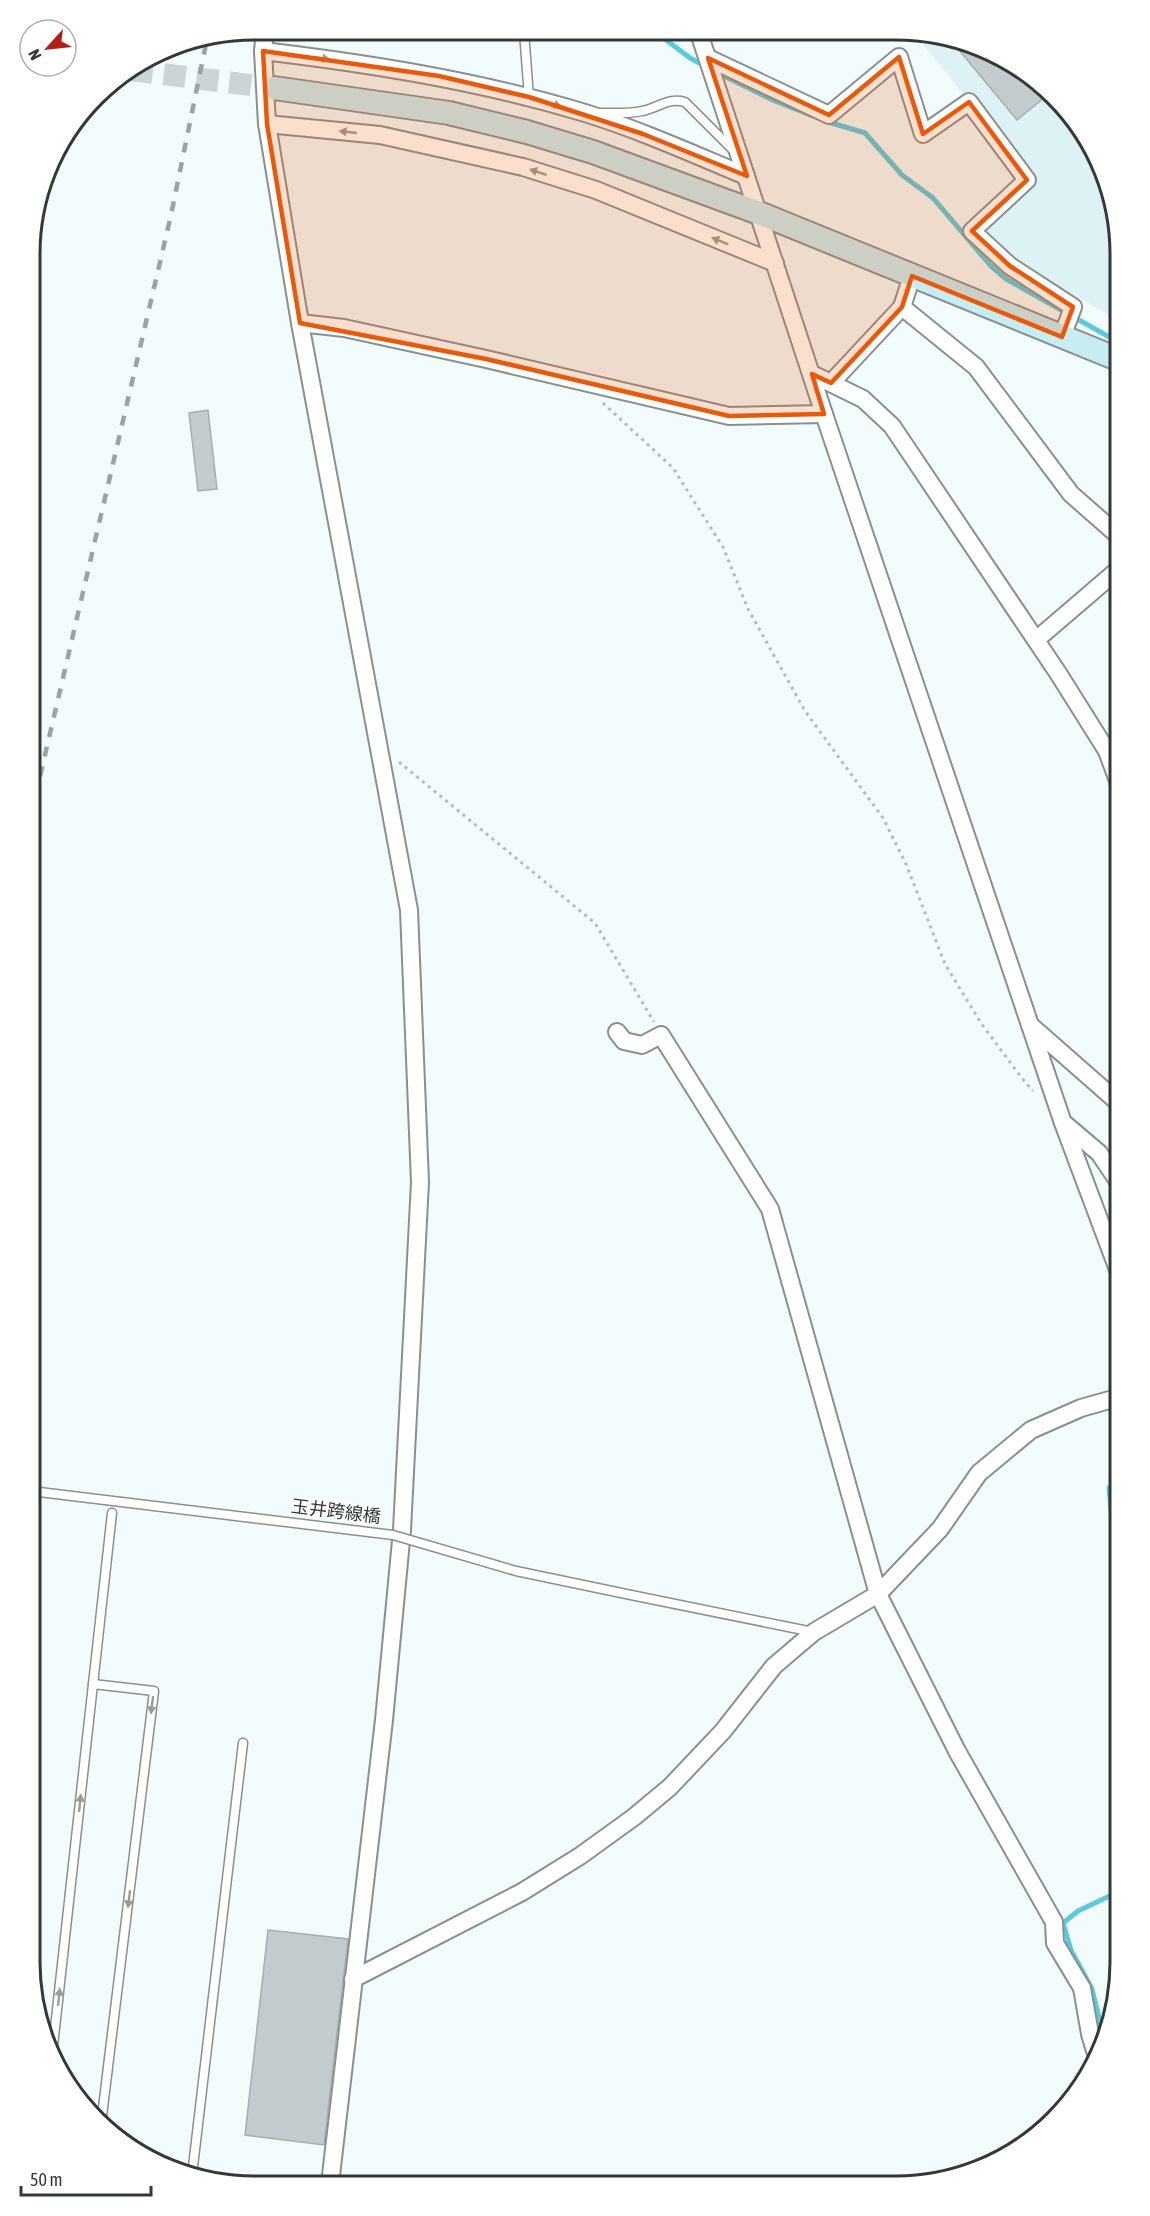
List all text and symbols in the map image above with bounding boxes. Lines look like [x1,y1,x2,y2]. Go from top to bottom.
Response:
north arrow [18,18,78,78]
text: N [24,47,45,63]
one-way arrow [312,53,331,63]
one-way arrow [544,100,562,109]
one-way arrow [338,127,357,137]
one-way arrow [529,166,547,176]
one-way arrow [711,236,729,246]
street label: 玉井跨線橋 [290,1495,382,1527]
one-way arrow [147,1696,157,1715]
one-way arrow [75,1793,85,1812]
one-way arrow [124,1889,133,1908]
one-way arrow [54,1987,64,2006]
scale bar [21,2159,152,2197]
text: 50 m [30,2169,62,2190]

